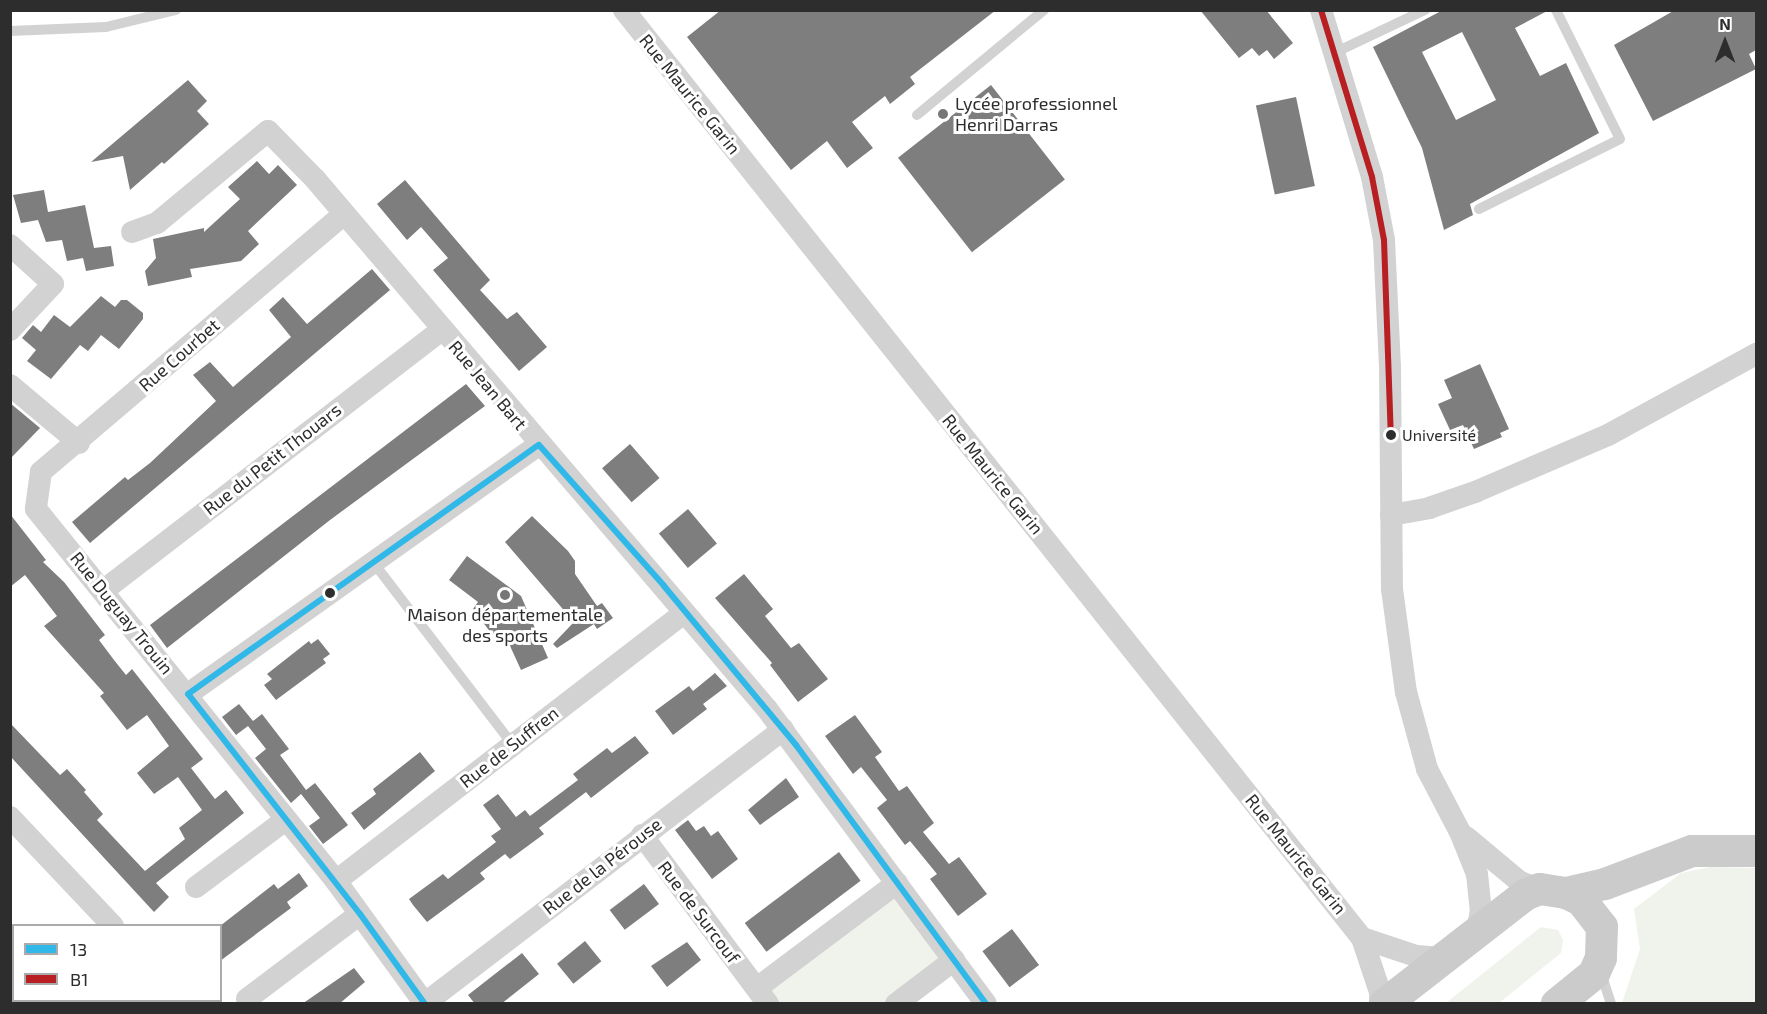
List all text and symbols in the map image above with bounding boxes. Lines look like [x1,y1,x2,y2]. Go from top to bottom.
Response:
north arrow [1695,12,1755,72]
text: N [1719,14,1731,33]
street label: Rue Maurice Garin [635,30,745,158]
place label: Lycée professionnel Henri Darras [955,93,1117,136]
marker: Lycée professionnel Henri Darras [936,107,950,121]
street label: Rue Courbet [134,314,224,396]
street label: Rue Jean Bart [444,336,532,434]
street label: Rue du Petit Thouars [199,398,345,520]
street label: Rue Maurice Garin [938,410,1048,538]
place label: Université [1402,425,1476,445]
marker: Université [1385,429,1397,441]
street label: Rue Duguay Trouin [66,547,178,679]
unlabelled marker [324,587,336,599]
marker: Maison départementale des sports [498,588,512,602]
place label: Maison départementale des sports [407,604,603,646]
street label: Rue de Suffren [455,702,563,792]
street label: Rue Maurice Garin [1241,790,1351,918]
street label: Rue de la Pérouse [538,813,666,919]
street label: Rue de Surcouf [654,857,744,967]
legend [12,924,222,1002]
text: 13 [70,938,87,960]
text: B1 [70,968,88,990]

